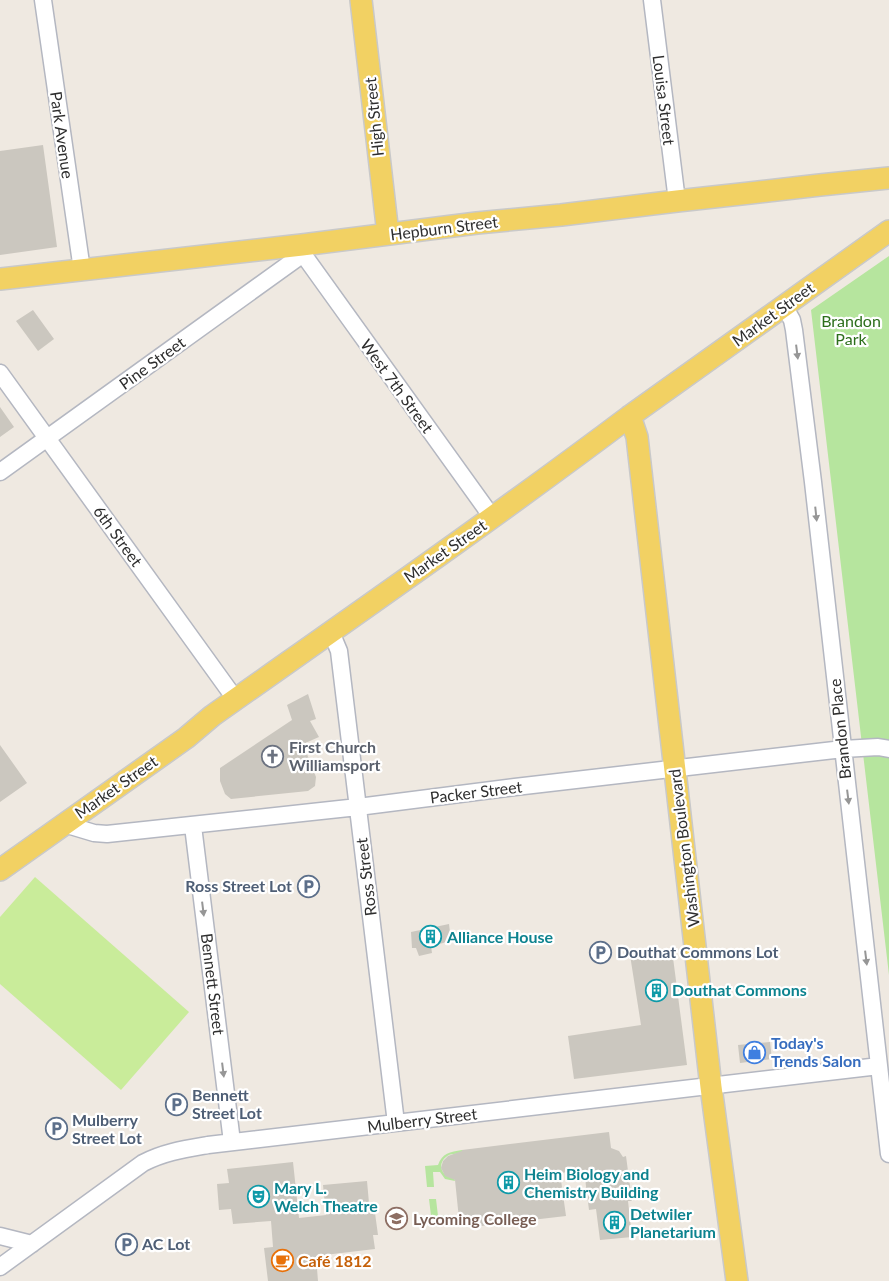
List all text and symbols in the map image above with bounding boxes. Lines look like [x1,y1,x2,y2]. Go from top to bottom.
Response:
street label: Louisa Street [650,54,679,146]
street label: High Street [360,76,387,158]
street label: Park Avenue [47,90,78,180]
street label: Hepburn Street [389,211,499,244]
street label: Market Street [728,277,818,350]
park label: Brandon Park [821,311,881,348]
street label: Pine Street [115,332,189,393]
street label: West 7th Street [357,335,438,436]
one-way arrow [793,344,801,360]
street label: 6th Street [90,502,147,570]
one-way arrow [812,506,820,522]
street label: Market Street [400,515,490,586]
street label: Brandon Place [825,678,854,780]
place label: First Church Williamsport [289,737,381,774]
church icon: First Church Williamsport [261,744,285,768]
street label: Market Street [71,751,161,822]
street label: Washington Boulevard [664,768,703,928]
street label: Packer Street [429,776,523,807]
one-way arrow [844,789,852,805]
street label: Ross Street [351,837,380,917]
parking icon: Ross Street Lot [296,874,320,898]
place label: Ross Street Lot [185,876,292,895]
one-way arrow [200,901,208,917]
building icon: Alliance House [419,925,443,949]
place label: Alliance House [446,927,554,946]
street label: Bennett Street [198,932,229,1036]
parking icon: Douthat Commons Lot [589,940,613,964]
place label: Douthat Commons Lot [617,942,779,961]
one-way arrow [863,950,871,966]
building icon: Douthat Commons [644,978,668,1002]
place label: Douthat Commons [672,980,807,999]
place label: Today's Trends Salon [771,1033,861,1070]
shop icon: Today's Trends Salon [743,1040,767,1064]
one-way arrow [219,1062,227,1078]
place label: Bennett Street Lot [192,1085,262,1122]
parking icon: Bennett Street Lot [164,1092,188,1116]
street label: Mulberry Street [366,1103,478,1136]
place label: Mulberry Street Lot [72,1110,142,1147]
parking icon: Mulberry Street Lot [44,1117,68,1141]
place label: Heim Biology and Chemistry Building [524,1164,659,1201]
building icon: Heim Biology and Chemistry Building [496,1171,520,1195]
place label: Mary L. Welch Theatre [274,1178,378,1215]
theatre icon: Mary L. Welch Theatre [246,1185,270,1209]
place label: Detwiler Planetarium [630,1204,716,1241]
school or university icon: Lycoming College [385,1207,409,1231]
place label: Lycoming College [413,1209,537,1228]
building icon: Detwiler Planetarium [602,1211,626,1235]
parking icon: AC Lot [114,1232,138,1256]
place label: AC Lot [141,1234,190,1253]
cafe icon: Café 1812 [270,1249,294,1273]
place label: Café 1812 [298,1251,372,1270]

